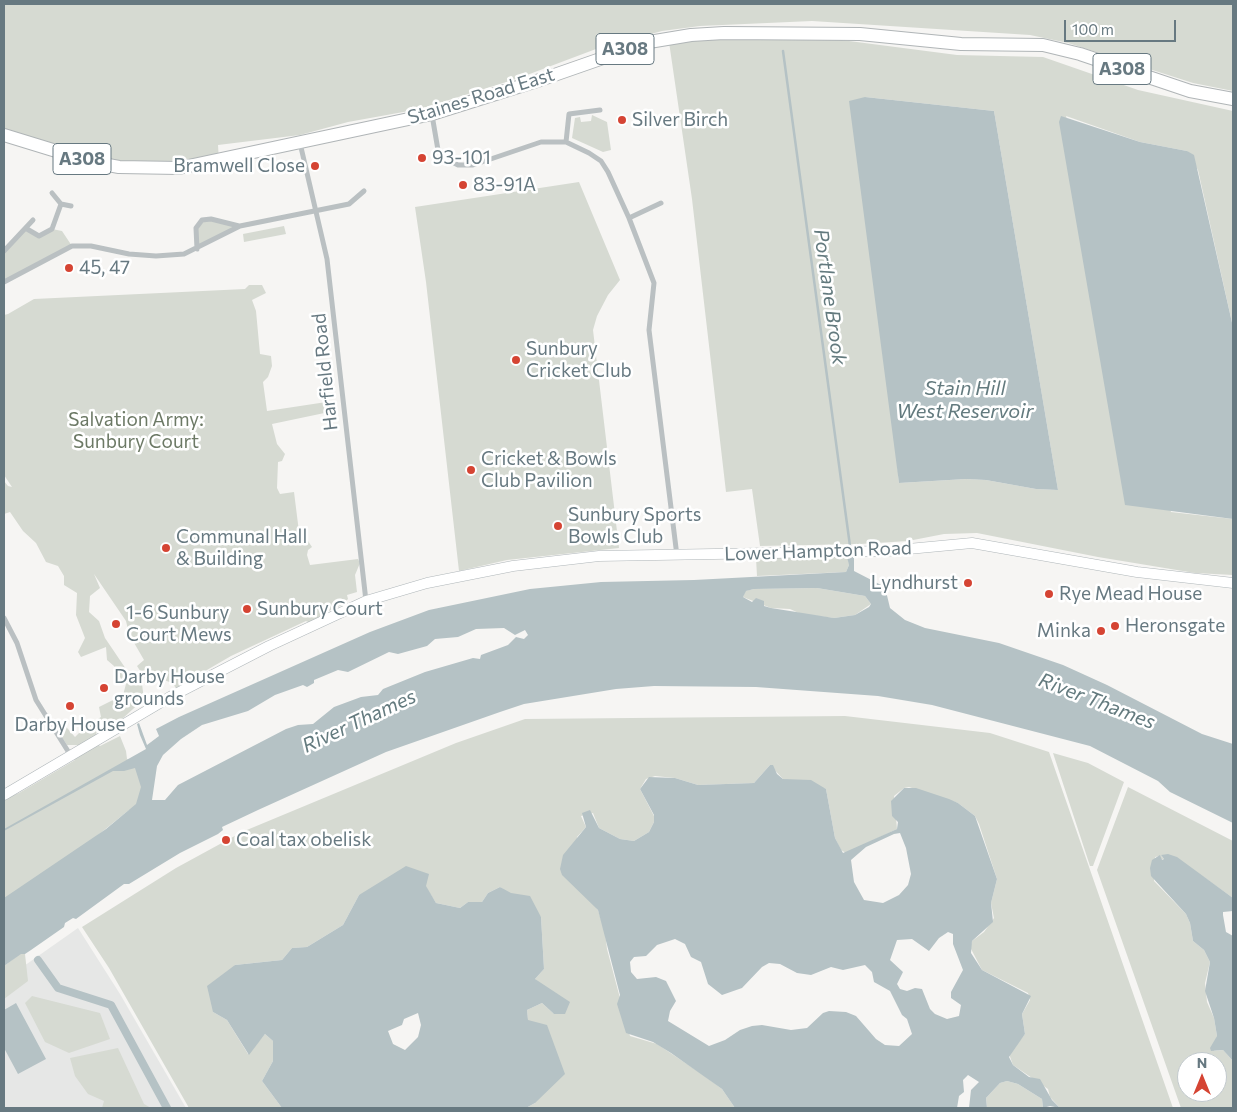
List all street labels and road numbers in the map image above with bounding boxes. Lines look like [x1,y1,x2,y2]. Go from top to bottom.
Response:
road number: A308 [596,34,654,64]
road number: A308 [1093,54,1151,85]
street label: Staines Road East [405,63,557,129]
road number: A308 [53,144,111,174]
street label: Harfield Road [307,312,343,432]
street label: Lower Hampton Road [724,536,912,566]

